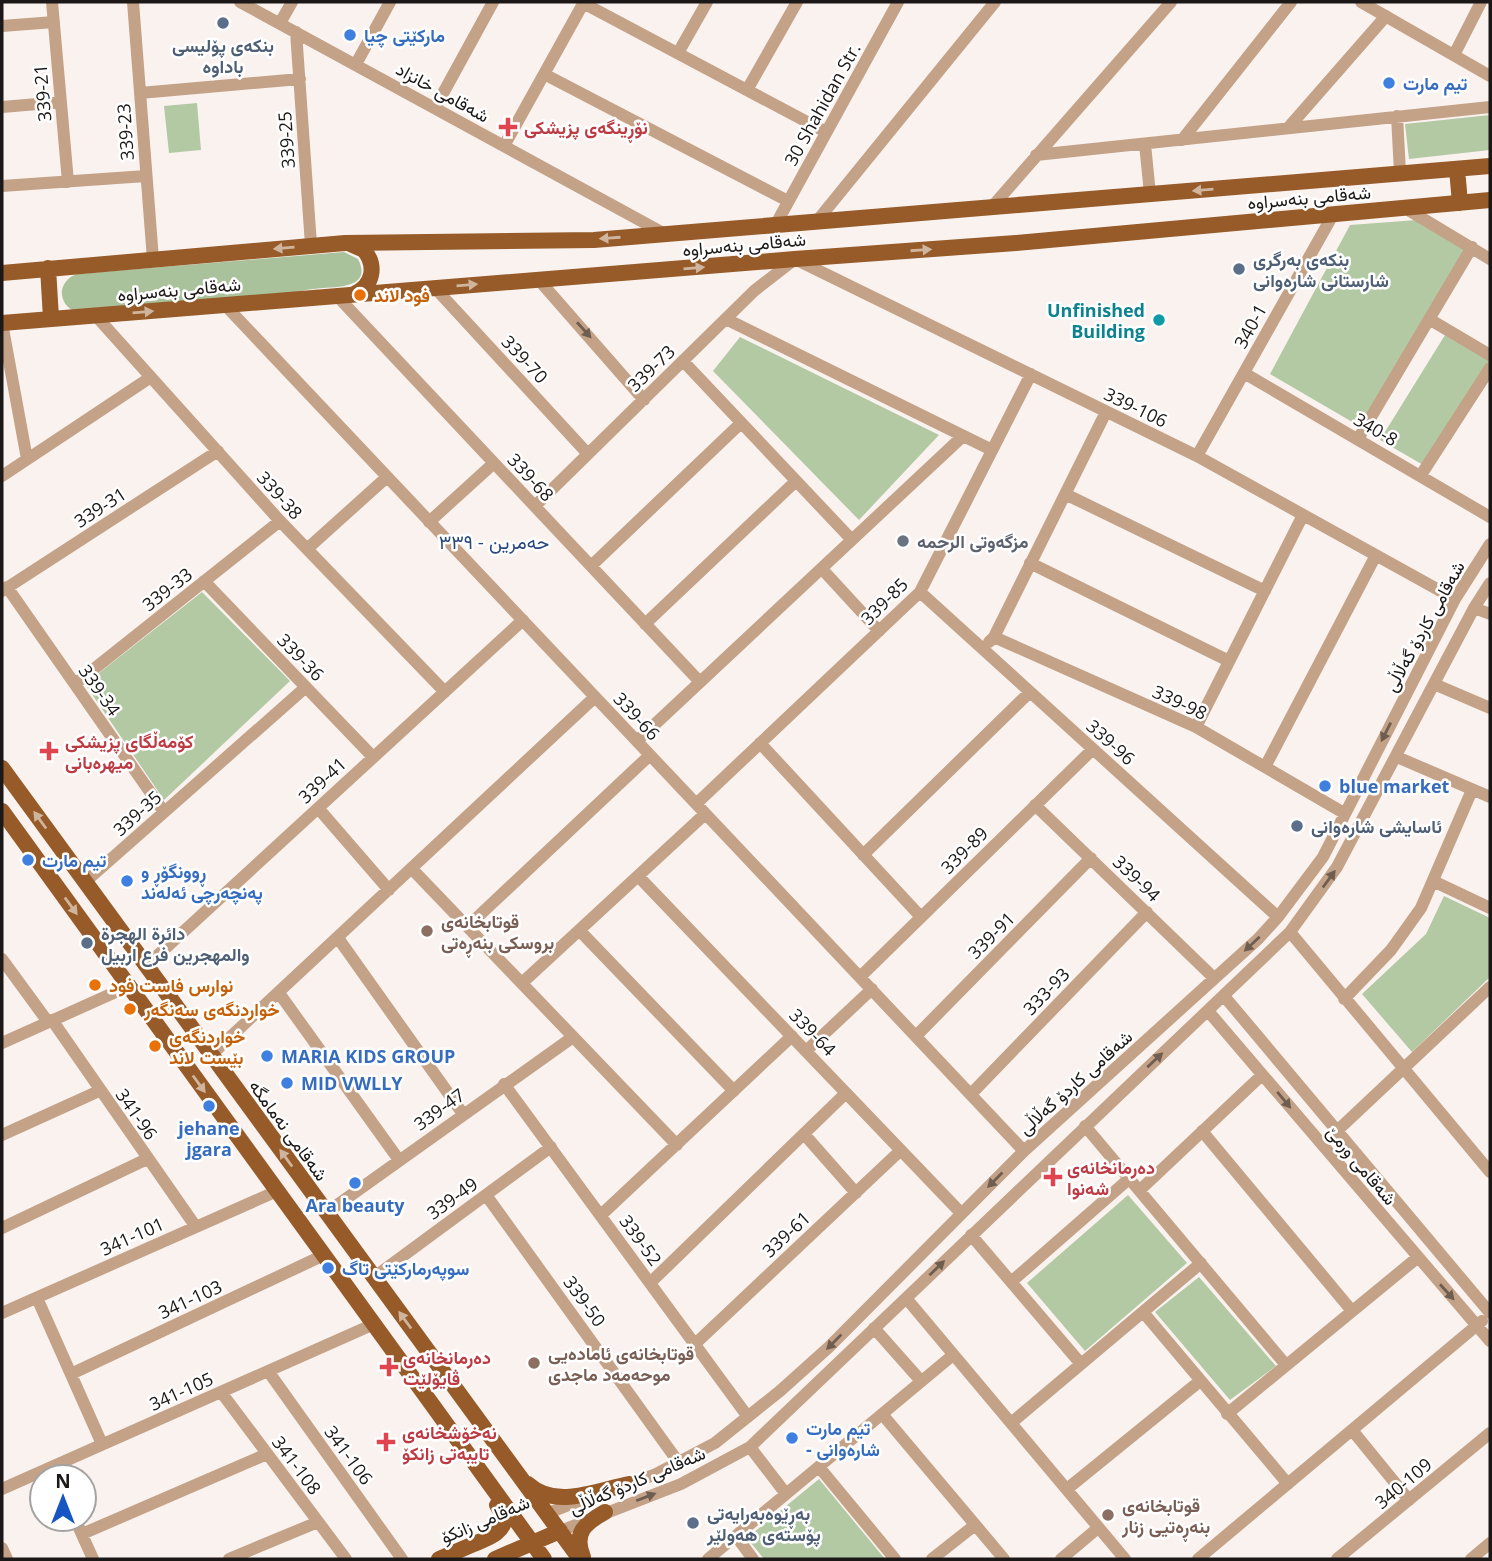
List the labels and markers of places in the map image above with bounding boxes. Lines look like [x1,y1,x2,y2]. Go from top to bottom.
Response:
marker: بنکەی پۆلیسی باداوە [215,15,231,31]
place label: مارکێتی چیا [364,23,445,48]
marker: مارکێتی چیا [342,27,358,43]
place label: بنکەی پۆلیسی باداوە [172,33,274,78]
place label: تيم مارت [1403,71,1468,96]
marker: تيم مارت [1381,75,1397,91]
place label: نۆڕینگەی پزیشکی [524,115,648,143]
marker: نۆڕینگەی پزیشکی [498,117,518,137]
place label: بنكەی بەرگری شارستانی شارەوانی [1253,247,1389,292]
marker: بنكەی بەرگری شارستانی شارەوانی [1231,261,1247,277]
place label: فود لاند [374,283,430,307]
marker: فود لاند [352,287,368,303]
place label: Unfinished Building [1047,298,1145,343]
marker: Unfinished Building [1151,312,1167,328]
place label: مزگەوتی الرحمە [917,529,1029,553]
marker: مزگەوتی الرحمە [895,533,911,549]
place label: کۆمەڵگای پزیشکی میهرەبانی [65,729,193,774]
marker: کۆمەڵگای پزیشکی میهرەبانی [39,741,59,761]
place label: blue market [1339,774,1450,798]
marker: blue market [1317,778,1333,794]
place label: ئاسایشی شارەوانی [1311,814,1442,838]
marker: ئاسایشی شارەوانی [1289,818,1305,834]
place label: تیم مارت [42,848,107,873]
marker: تیم مارت [20,852,36,868]
place label: ڕوونگۆڕ و پەنچەرچی ئەلەند [141,859,263,905]
marker: ڕوونگۆڕ و پەنچەرچی ئەلەند [119,873,135,889]
place label: قوتابخانەی بروسکی بنەڕەتی [441,909,554,958]
place label: دائرة الهجرة والمهجرين فرع اربيل [101,921,250,967]
marker: قوتابخانەی بروسکی بنەڕەتی [419,923,435,939]
marker: دائرة الهجرة والمهجرين فرع اربيل [79,935,95,951]
place label: نوارس فاست فود [109,973,233,997]
marker: نوارس فاست فود [87,977,103,993]
place label: خواردنگەی سەنگەر [143,997,279,1021]
marker: خواردنگەی سەنگەر [122,1001,138,1017]
place label: خواردنگەی بێست لاند [169,1024,245,1069]
marker: خواردنگەی بێست لاند [147,1038,163,1054]
place label: MARIA KIDS GROUP [281,1044,455,1068]
marker: MARIA KIDS GROUP [259,1048,275,1064]
place label: MID VWLLY [301,1071,403,1095]
marker: MID VWLLY [279,1075,295,1091]
marker: jehane jgara [201,1098,217,1114]
place label: jehane jgara [176,1116,240,1161]
place label: دەرمانخانەی شەنوا [1067,1155,1155,1200]
marker: دەرمانخانەی شەنوا [1045,1169,1061,1185]
marker: Ara beauty [347,1175,363,1191]
place label: Ara beauty [306,1193,405,1217]
place label: سوپەرمارکێتی تاگ [342,1256,469,1281]
marker: سوپەرمارکێتی تاگ [320,1260,336,1276]
place label: قوتابخانەی ئامادەیی موحەمەد ماجدی [548,1341,694,1386]
place label: دەرمانخانەی ڤایۆلێت [403,1345,491,1390]
marker: قوتابخانەی ئامادەیی موحەمەد ماجدی [526,1355,542,1371]
marker: دەرمانخانەی ڤایۆلێت [381,1359,397,1375]
place label: تیم مارت - شارەوانی [806,1416,880,1461]
place label: نەخۆشخانەی تایبەتی زانکۆ [402,1420,497,1465]
marker: تیم مارت - شارەوانی [784,1430,800,1446]
marker: نەخۆشخانەی تایبەتی زانکۆ [376,1432,396,1452]
place label: قوتابخانەی بنەڕەتیی زنار [1121,1493,1210,1542]
place label: بەڕێوەبەرایەتی پۆستەی هەولێر [706,1501,821,1547]
marker: قوتابخانەی بنەڕەتیی زنار [1100,1507,1116,1523]
marker: بەڕێوەبەرایەتی پۆستەی هەولێر [685,1515,701,1531]

